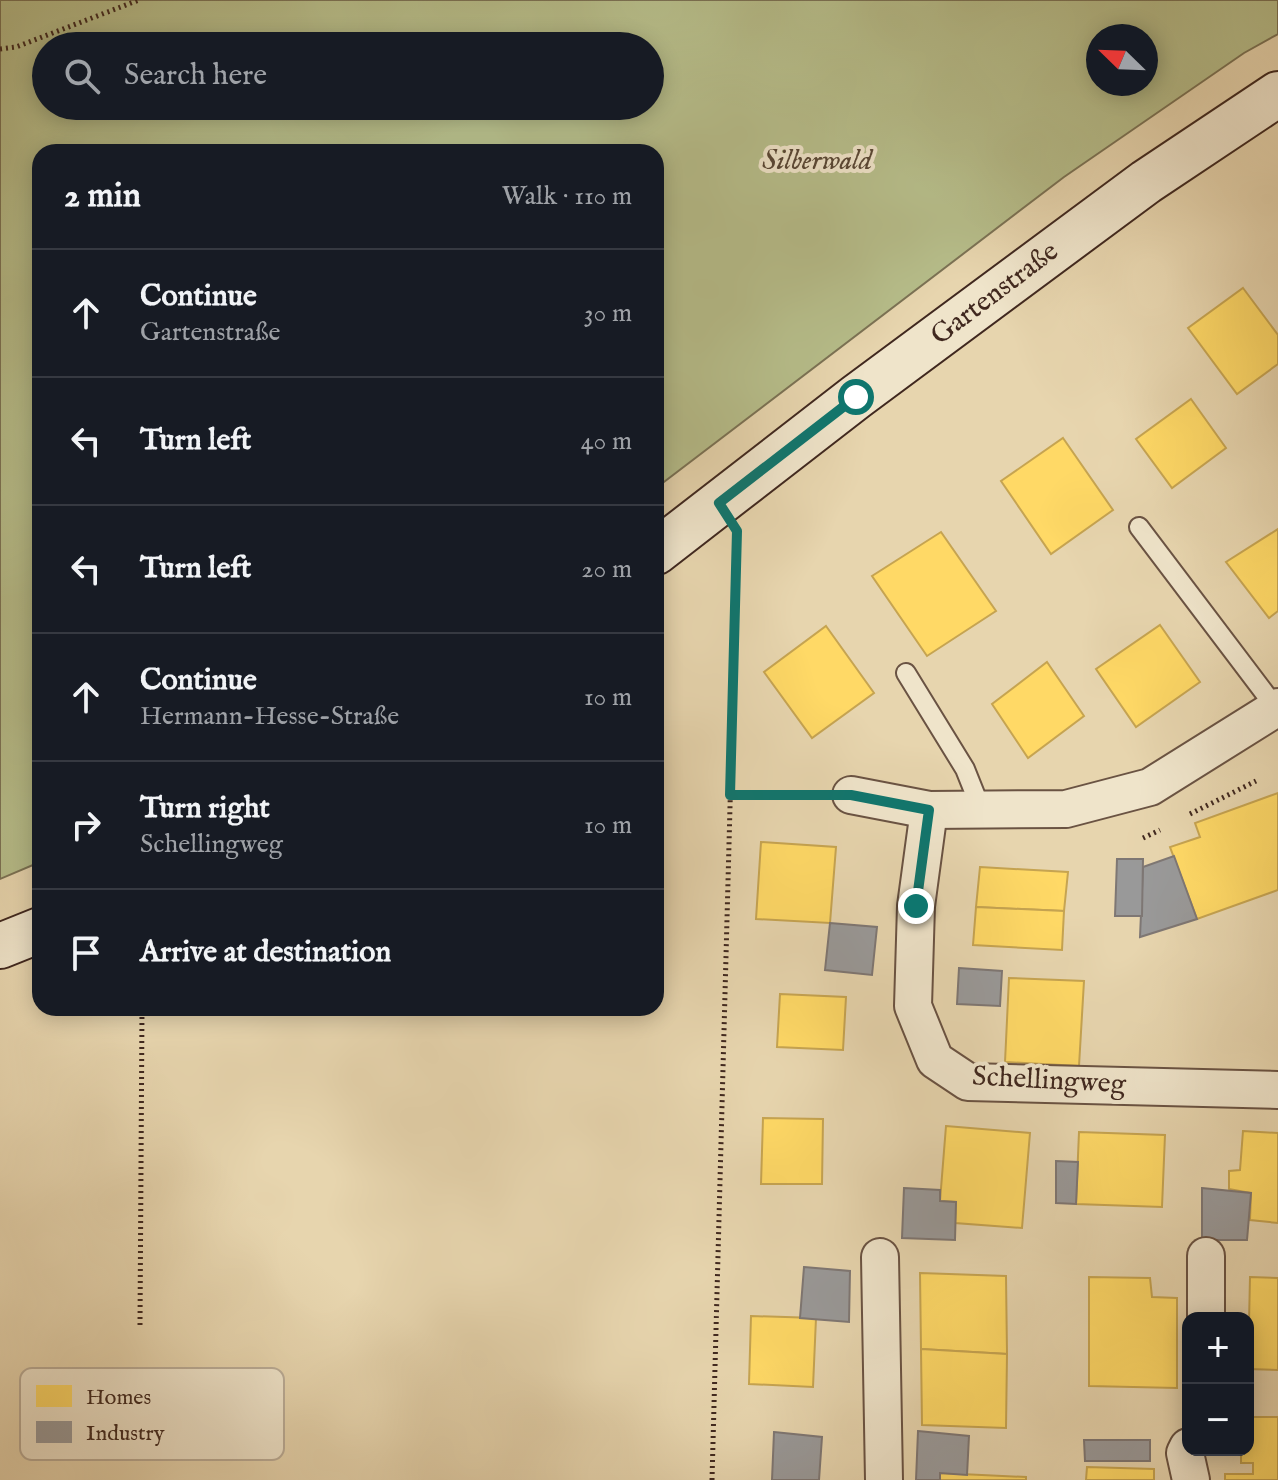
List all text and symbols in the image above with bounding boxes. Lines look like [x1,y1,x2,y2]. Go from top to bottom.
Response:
north arrow [1086,24,1158,96]
search box [32,32,664,120]
icon: search [60,54,104,98]
text: Search here [124,57,267,95]
park label: Silberwald [762,144,874,179]
text: 2 min [64,175,141,218]
text: Walk · 110 m [502,180,632,213]
street label: Gartenstraße [924,234,1066,353]
text: Continue [140,278,257,316]
icon: ahead [64,291,108,335]
text: 30 m [584,297,632,330]
text: Gartenstraße [140,316,280,349]
route start [838,379,874,415]
icon: left [64,419,108,463]
text: Turn left [140,422,251,460]
text: 40 m [581,425,632,458]
icon: left [64,547,108,591]
text: Turn left [140,550,251,588]
text: 20 m [581,553,632,586]
text: Continue [140,662,257,700]
icon: ahead [64,675,108,719]
text: 10 m [584,681,632,714]
text: Hermann-Hesse-Straße [140,700,399,733]
text: Turn right [140,790,270,828]
icon: right [64,803,108,847]
text: 10 m [584,809,632,842]
text: Schellingweg [140,828,283,861]
route end [898,888,934,924]
icon: arrive [64,931,108,975]
text: Arrive at destination [140,934,391,972]
street label: Schellingweg [971,1060,1127,1103]
map controls [1182,1312,1254,1456]
button: + [1182,1312,1254,1384]
legend [20,1368,284,1460]
text: Homes [86,1384,151,1412]
button: − [1182,1384,1254,1456]
text: Industry [86,1420,165,1448]

